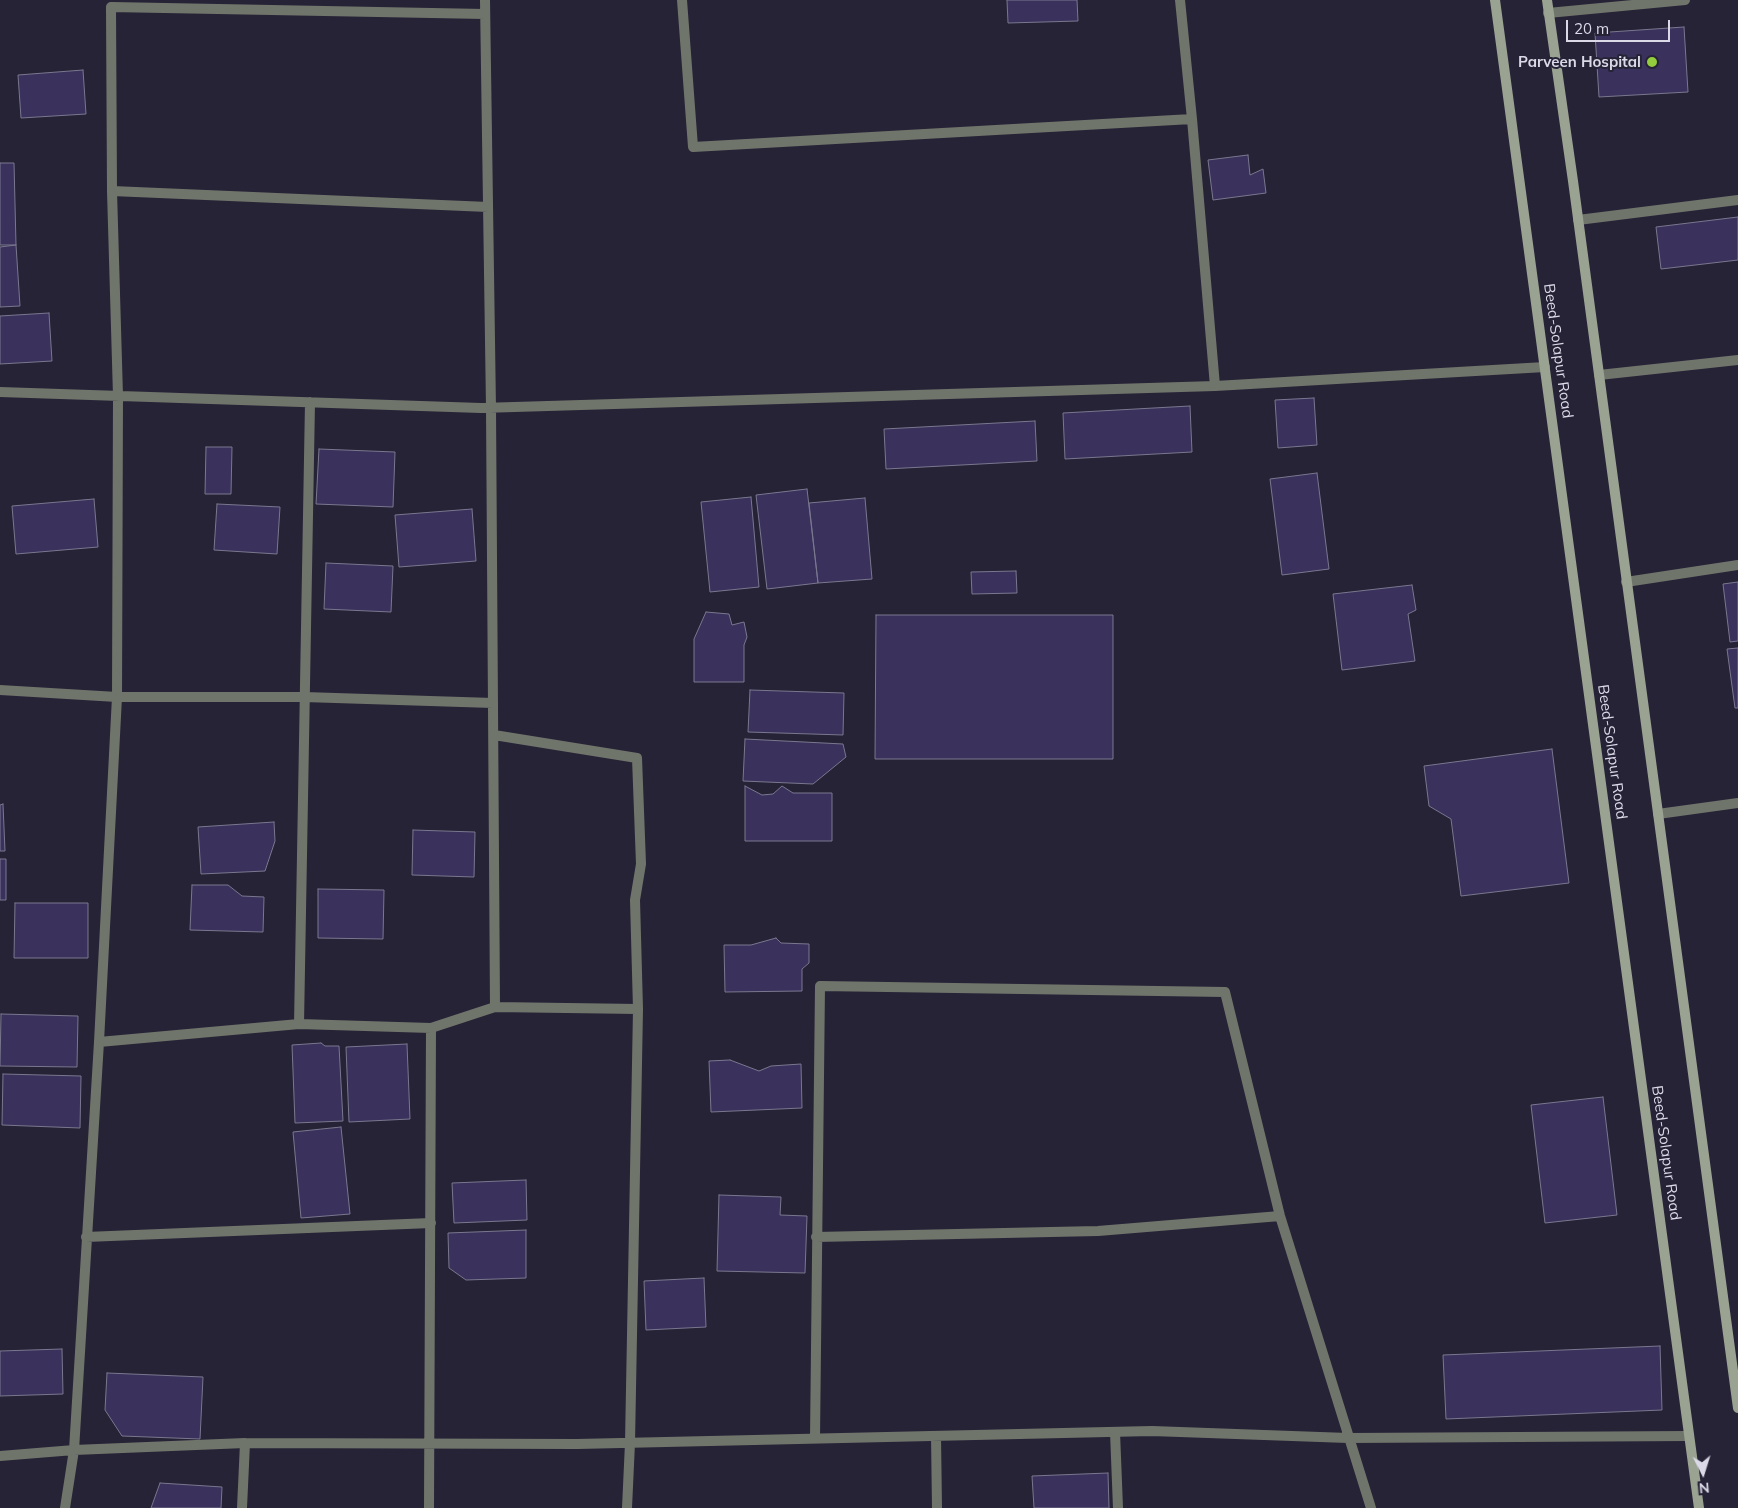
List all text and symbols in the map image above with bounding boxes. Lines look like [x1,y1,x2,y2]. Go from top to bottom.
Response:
scale bar [1568,10,1672,42]
text: 20 m [1574,19,1609,38]
place label: Parveen Hospital [1518,53,1641,71]
marker: Parveen Hospital [1645,55,1659,69]
street label: Beed-Solapur Road [1540,282,1576,420]
street label: Beed-Solapur Road [1594,683,1630,821]
street label: Beed-Solapur Road [1648,1084,1684,1222]
north arrow [1678,1448,1728,1498]
text: N [1698,1479,1710,1497]

